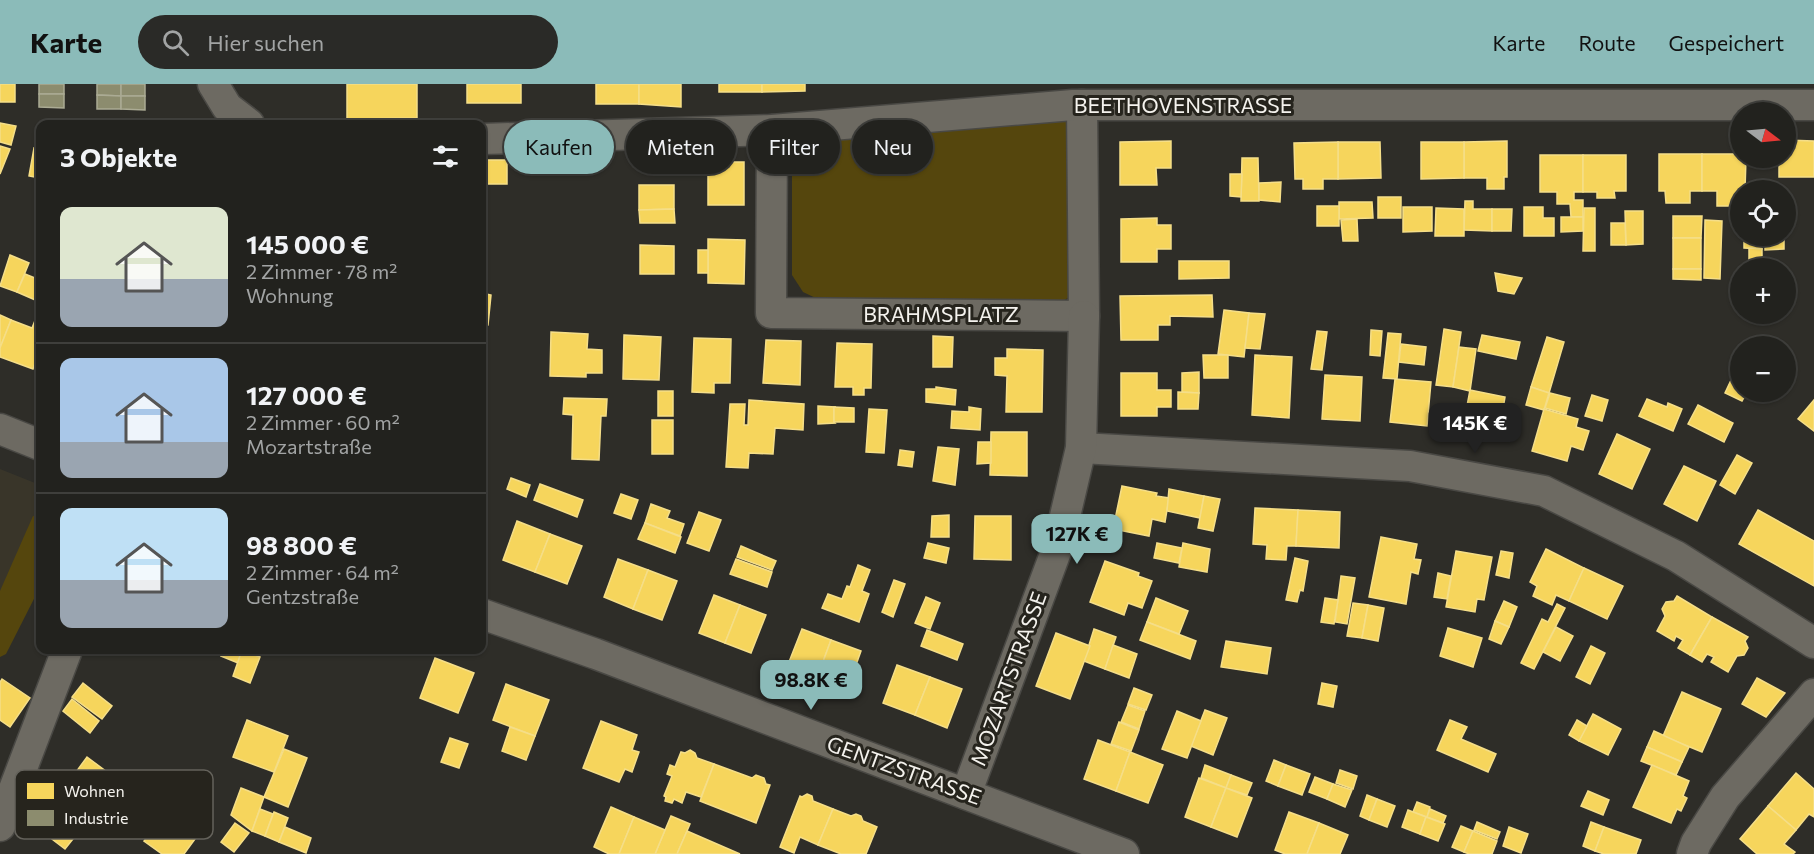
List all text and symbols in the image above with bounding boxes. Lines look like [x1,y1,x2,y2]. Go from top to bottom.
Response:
search box [138,15,558,69]
text: Karte [30,25,102,59]
icon: search [159,26,192,59]
text: Hier suchen [207,29,324,56]
text: Karte [1492,30,1545,55]
text: Route [1578,30,1636,55]
text: Gespeichert [1669,30,1784,55]
street label: BEETHOVENSTRASSE [1074,92,1292,117]
north arrow [1730,102,1796,168]
map controls [1730,102,1796,402]
chip: Kaufen [504,120,614,174]
chip: Mieten [626,120,736,174]
chip: Filter [748,120,840,174]
chip: Neu [852,120,933,174]
icon: filters [429,140,462,173]
text: 3 Objekte [60,141,177,172]
button: locate [1730,180,1796,246]
text: 145 000 € [246,228,369,259]
icon: home [108,231,180,303]
button: + [1730,258,1796,324]
text: 2 Zimmer · 78 m² [246,259,397,283]
text: Wohnung [246,283,333,307]
street label: BRAHMSPLATZ [863,301,1019,326]
button: − [1730,336,1796,402]
text: 127 000 € [246,379,367,410]
icon: home [108,382,180,454]
pin: 145K € [1426,403,1524,454]
text: 2 Zimmer · 60 m² [246,410,400,434]
text: 145K € [1443,410,1507,434]
text: Mozartstraße [246,434,372,458]
pin: 127K € [1028,514,1126,565]
text: 127K € [1045,521,1109,545]
text: 98 800 € [246,529,357,560]
icon: home [108,532,180,604]
text: 2 Zimmer · 64 m² [246,560,399,584]
text: Gentzstraße [246,584,359,608]
street label: MOZARTSTRASSE [964,588,1051,769]
pin: 98.8K € [756,660,866,711]
text: 98.8K € [774,667,848,691]
street label: GENTZSTRASSE [824,730,985,809]
legend [15,770,213,839]
text: Wohnen [64,781,125,800]
text: Industrie [64,808,129,827]

